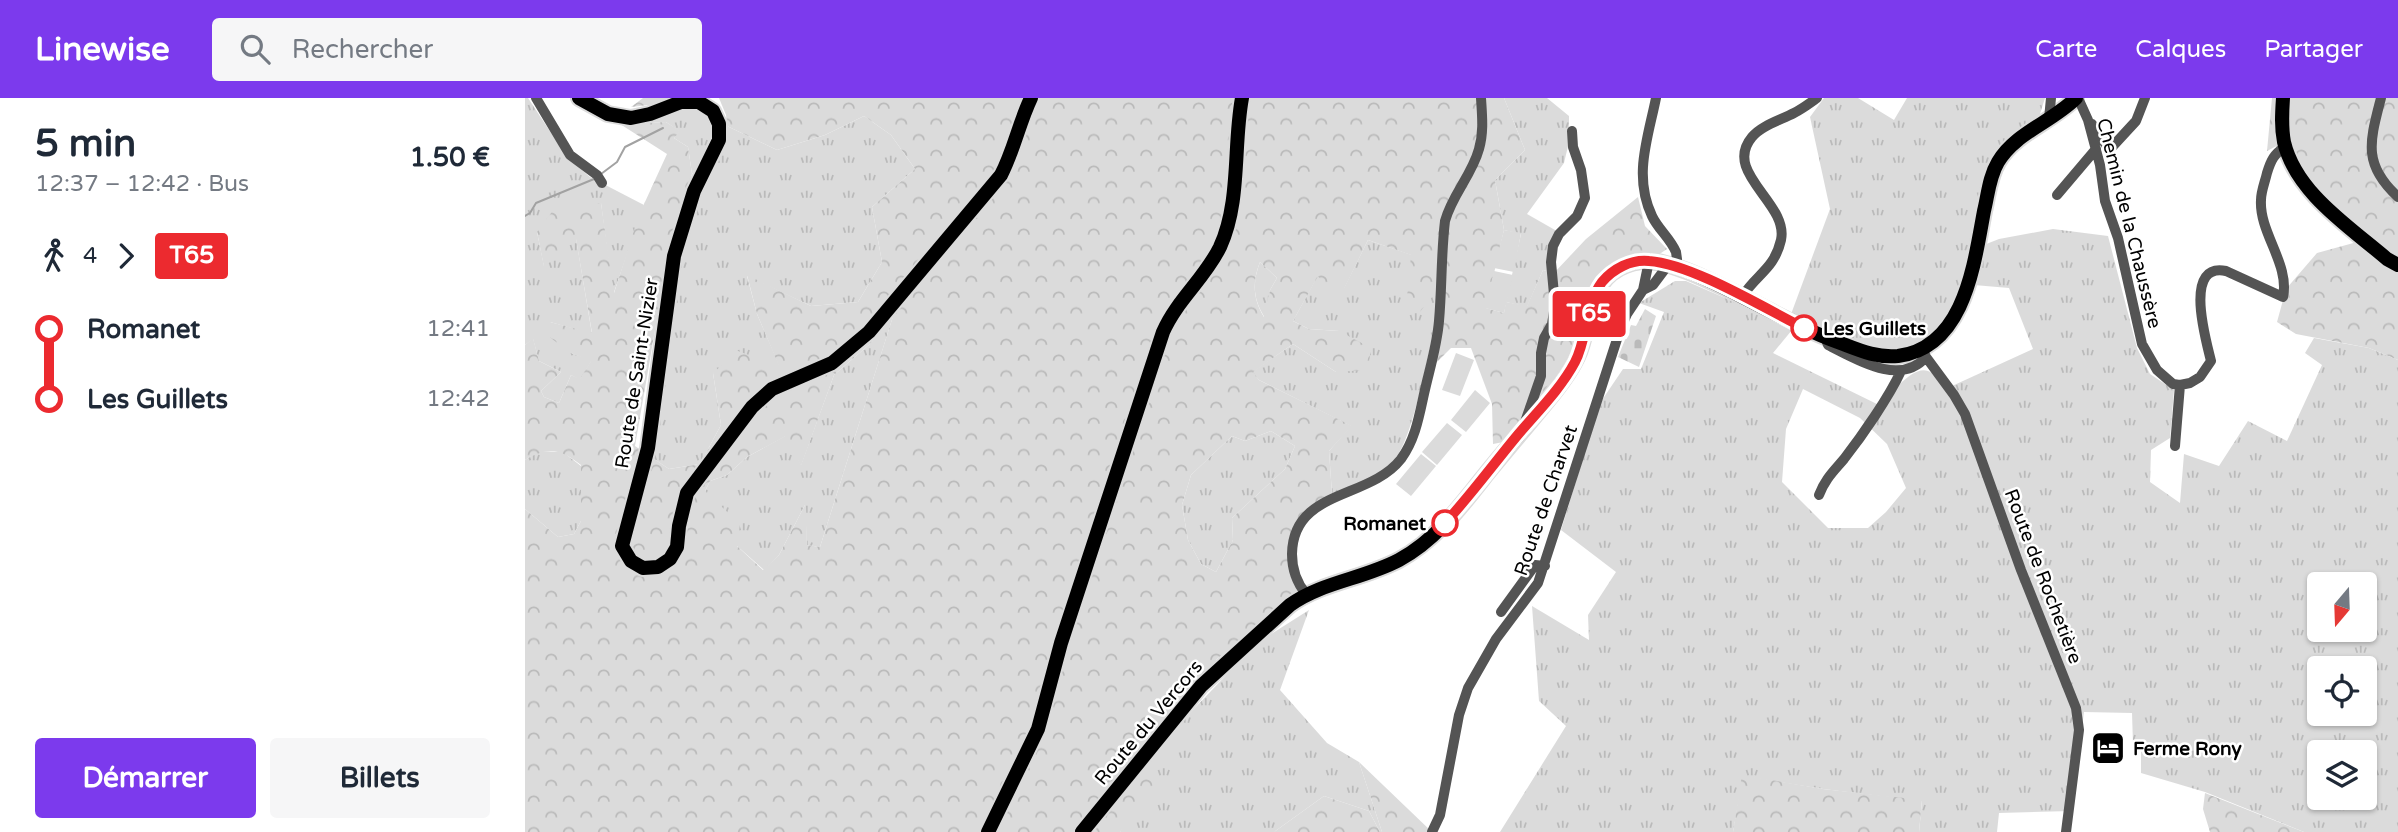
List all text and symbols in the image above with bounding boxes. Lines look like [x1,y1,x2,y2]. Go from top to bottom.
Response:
search box [212,18,702,81]
text: Linewise [35,30,170,69]
icon: search [236,30,274,68]
text: Rechercher [292,34,433,65]
text: Carte [2035,35,2097,64]
text: Calques [2135,35,2226,64]
text: Partager [2264,35,2363,64]
street label: Chemin de la Chaussère [2092,116,2166,331]
text: 5 min [35,121,136,167]
text: 1.50 € [410,142,490,173]
text: 12:37 – 12:42 · Bus [35,170,249,198]
icon: walk [35,237,73,275]
icon: forward [107,237,145,275]
text: T65 [169,241,214,270]
text: 4 [83,242,97,270]
street label: Route de Saint-Nizier [611,276,663,470]
line badge: T65 [1549,291,1629,337]
text: T65 [1567,299,1611,328]
text: Romanet [87,314,200,345]
text: 12:41 [426,315,490,343]
marker: Les Guillets [1791,315,1817,341]
place label: Les Guillets [1823,318,1926,340]
text: Les Guillets [87,384,228,415]
text: 12:42 [426,385,490,413]
street label: Route de Charvet [1510,422,1582,579]
street label: Route de Rochetière [2000,486,2087,667]
marker: Romanet [1432,510,1458,536]
place label: Romanet [1343,513,1427,535]
north arrow [2307,572,2377,642]
map controls [2307,572,2377,810]
street label: Route du Vercors [1090,656,1207,789]
button: locate [2307,656,2377,726]
hotel icon: Ferme Rony [2089,729,2127,767]
button: Démarrer [35,738,256,818]
button: Billets [270,738,490,818]
place label: Ferme Rony [2133,738,2242,761]
button: layers [2307,740,2377,810]

